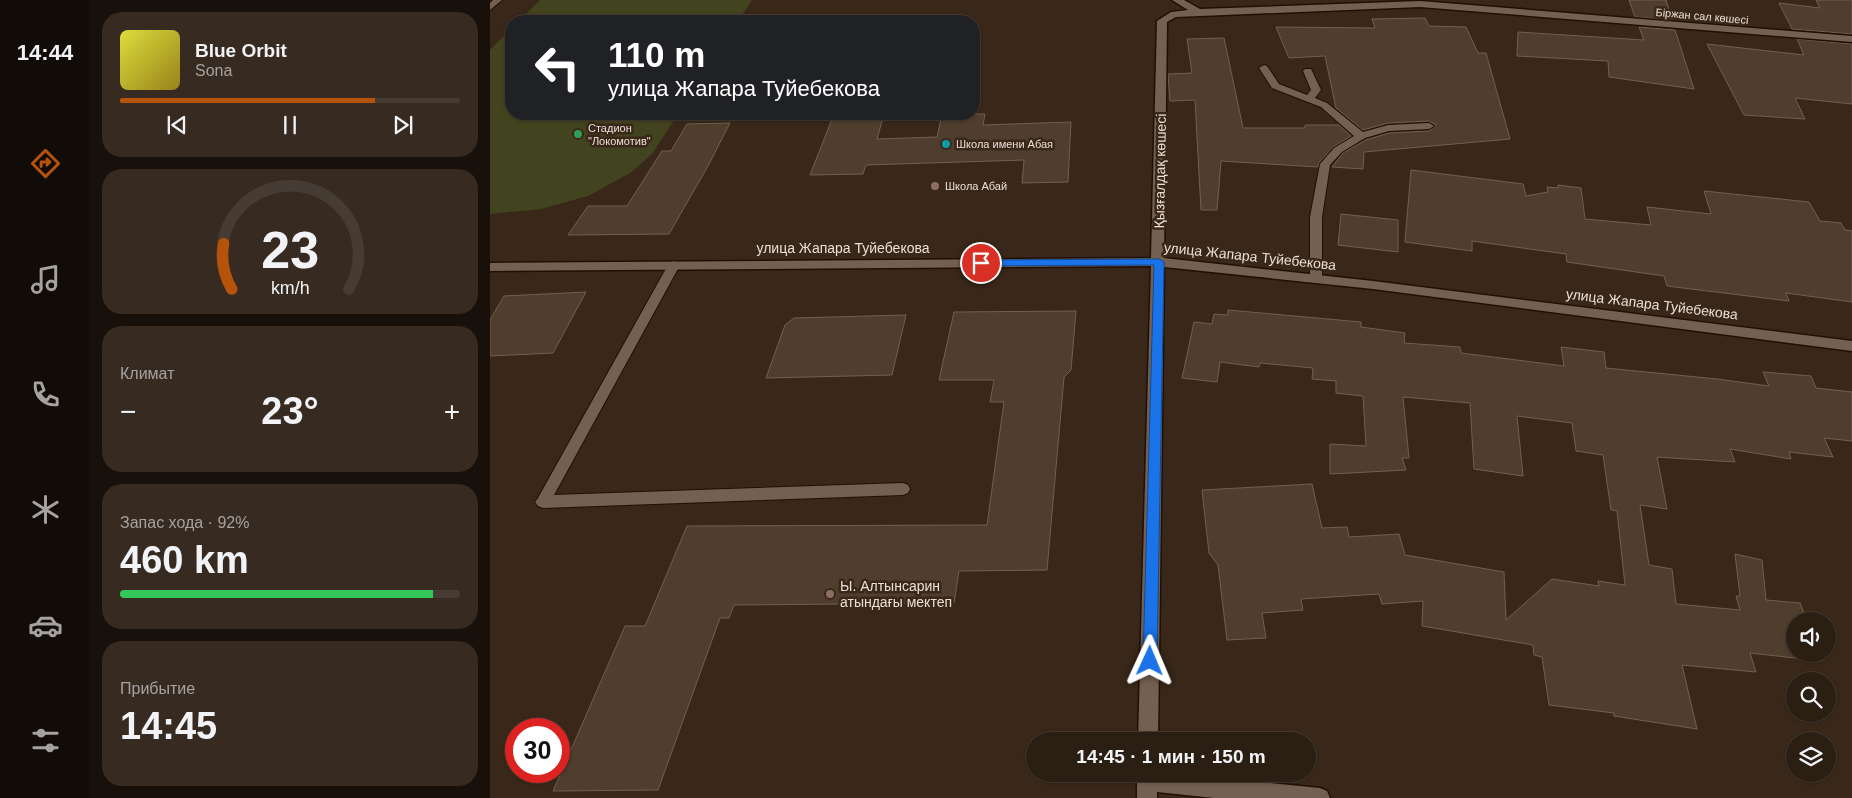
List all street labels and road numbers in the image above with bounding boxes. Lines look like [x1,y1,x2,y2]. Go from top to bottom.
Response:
street label: Біржан сал көшесі [1655,6,1749,26]
street label: Қызғалдақ көшесі [1151,114,1169,228]
street label: улица Жапара Туйебекова [1163,239,1337,273]
street label: улица Жапара Туйебекова [756,240,930,256]
street label: улица Жапара Туйебекова [1565,286,1739,323]

